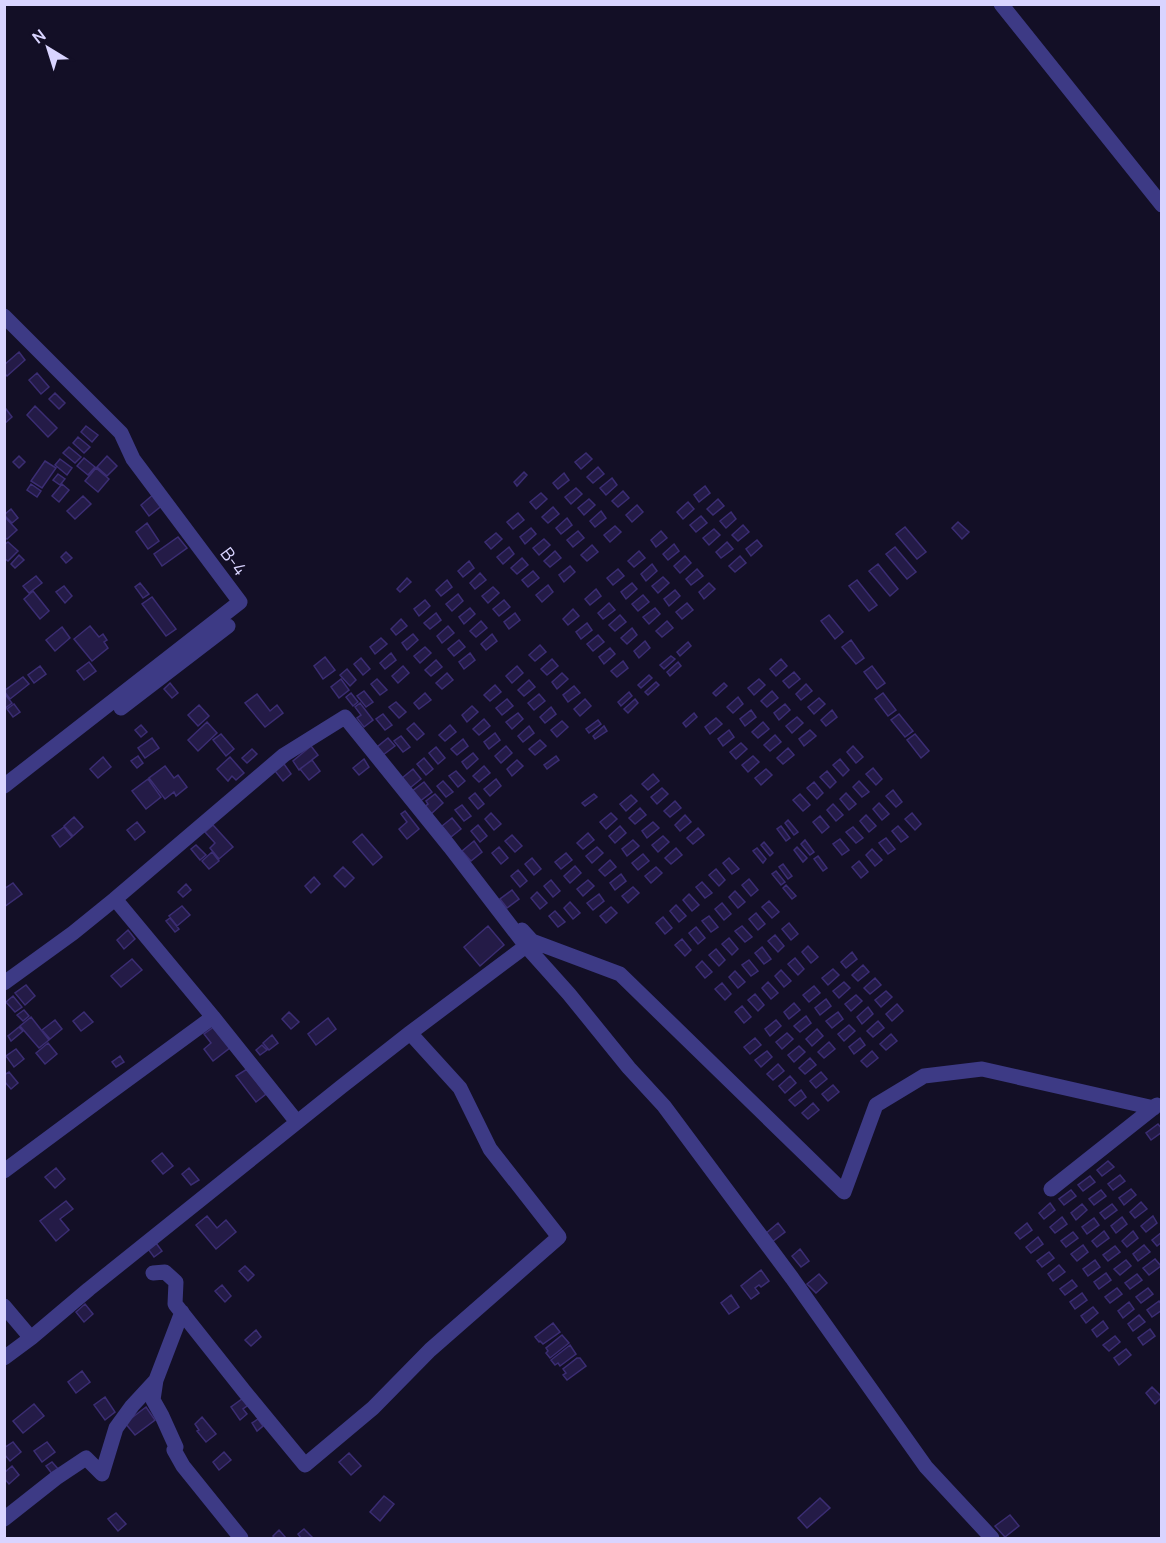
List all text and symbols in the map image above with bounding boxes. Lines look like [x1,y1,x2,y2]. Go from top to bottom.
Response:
north arrow [18,18,78,78]
text: N [27,24,50,48]
street label: B-4 [216,542,252,580]

